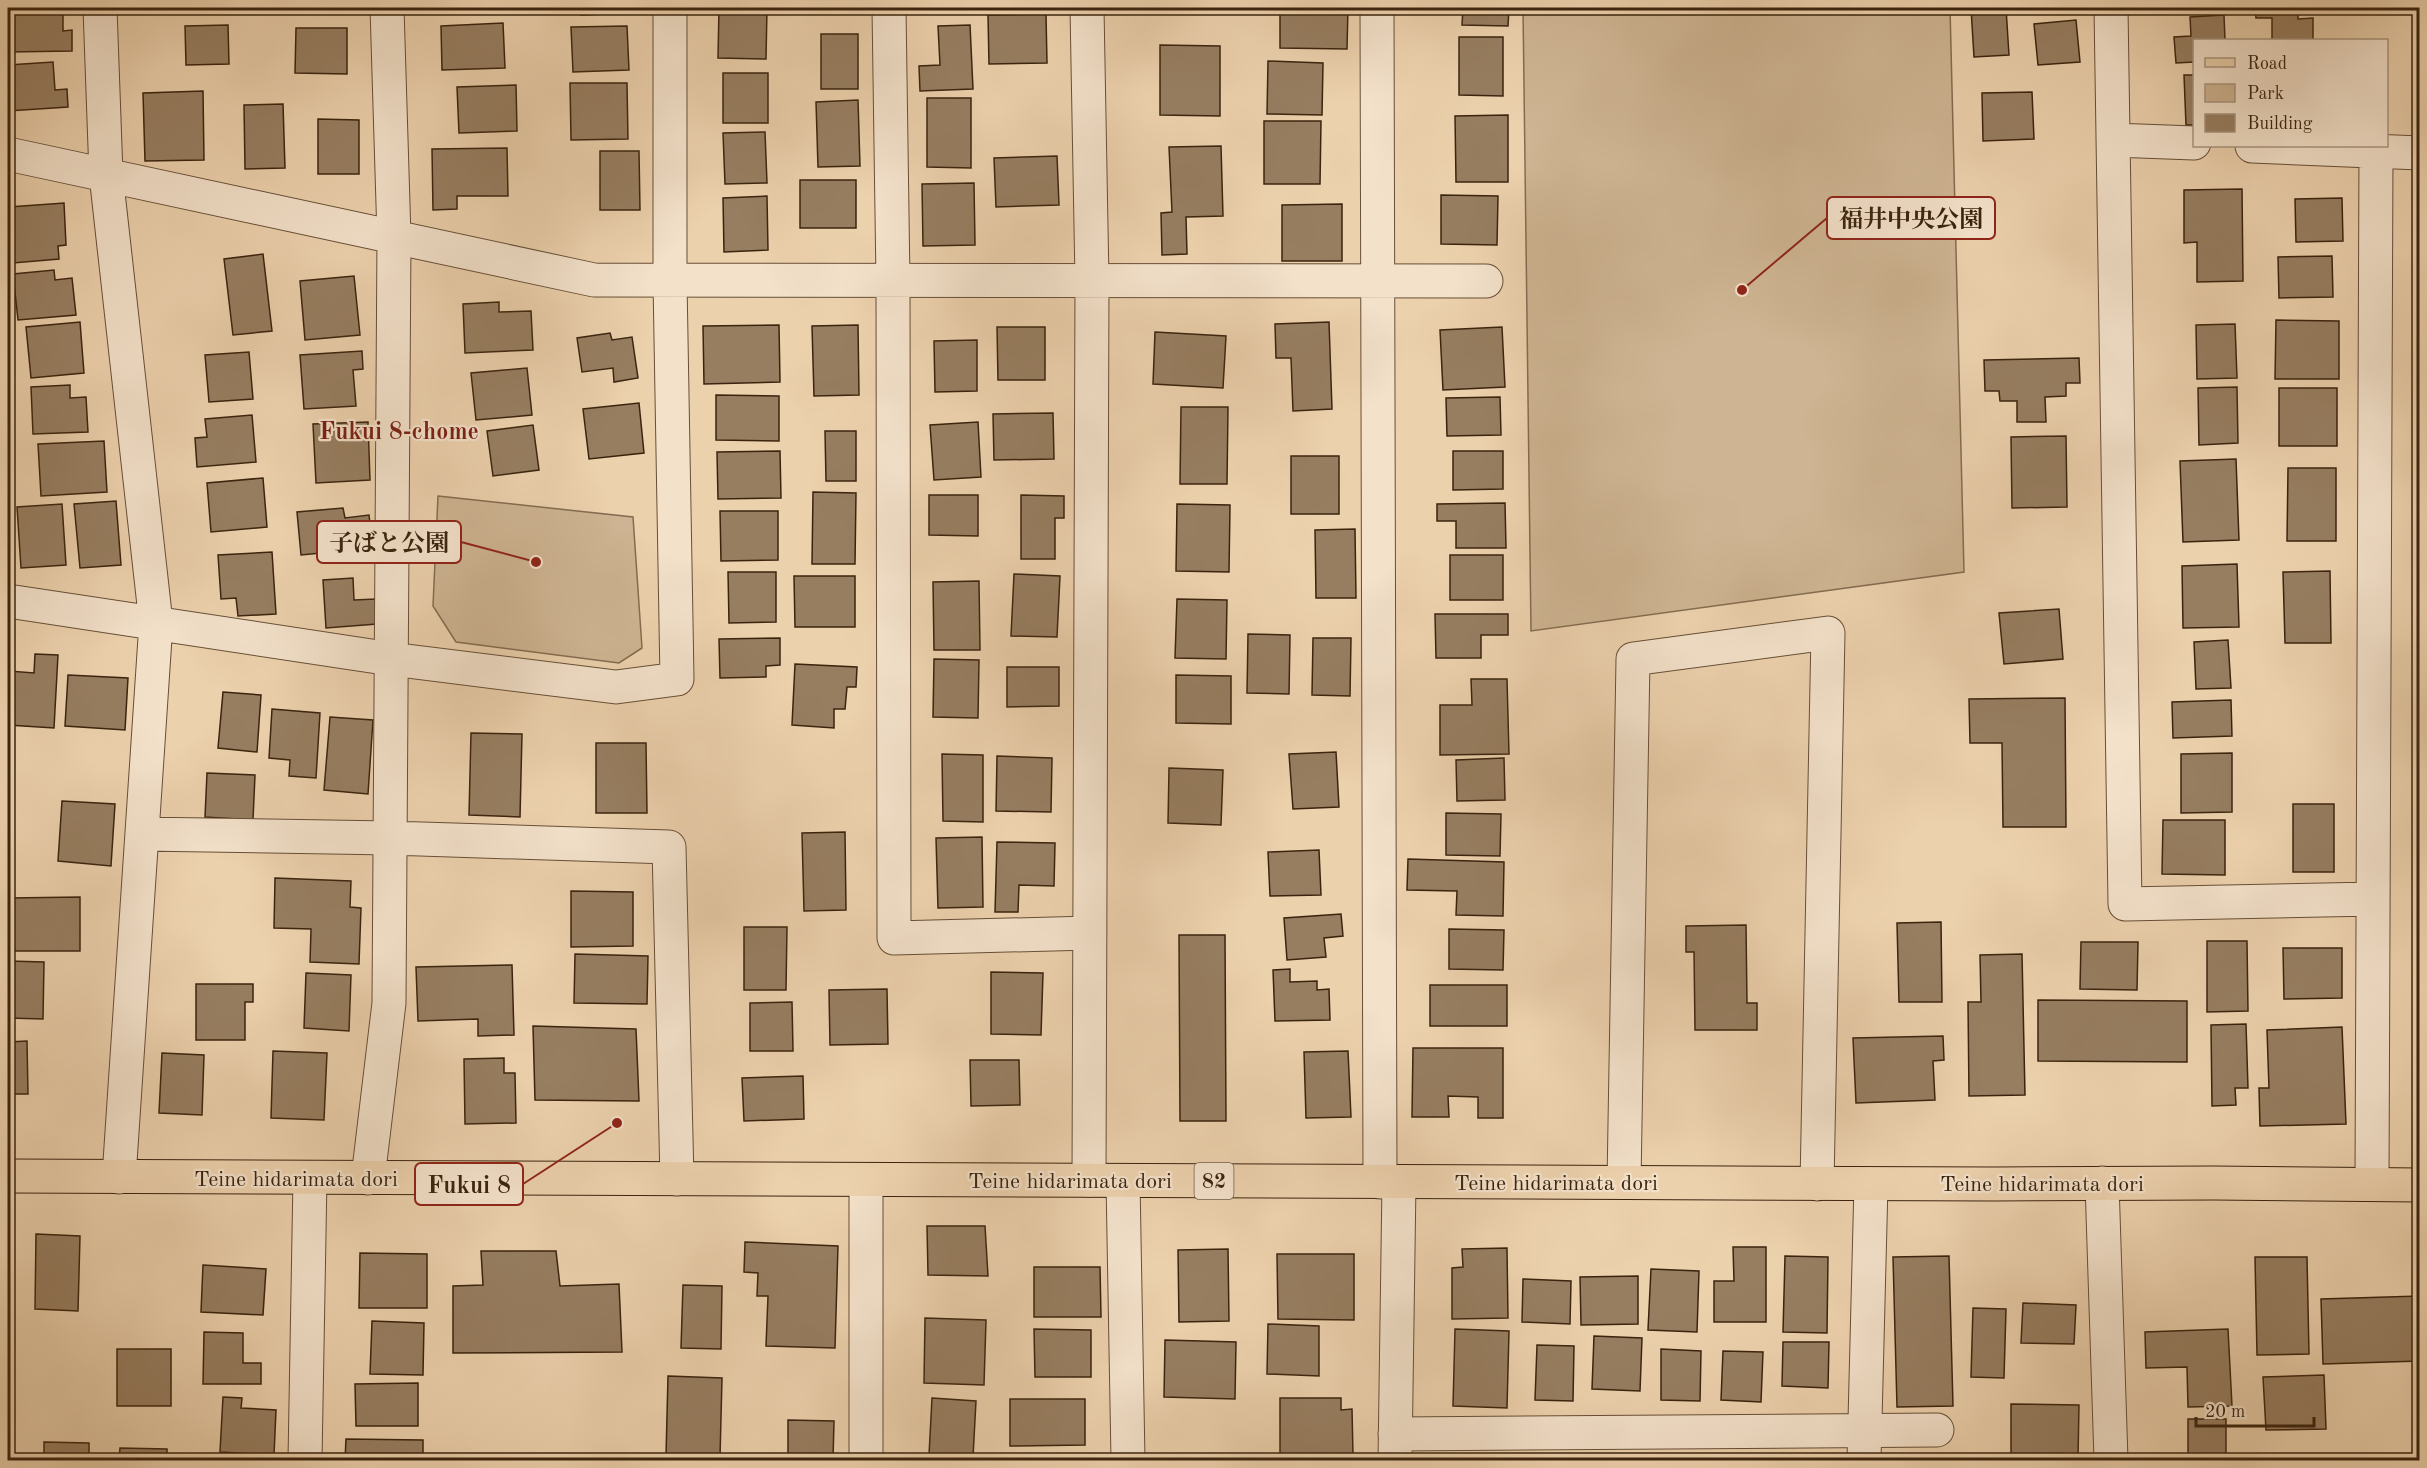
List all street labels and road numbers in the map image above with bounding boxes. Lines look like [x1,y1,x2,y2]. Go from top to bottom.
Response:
road number: 82 [1194,1163,1234,1199]
street label: Teine hidarimata dori [194,1169,398,1191]
street label: Teine hidarimata dori [968,1171,1172,1193]
street label: Teine hidarimata dori [1454,1173,1658,1195]
street label: Teine hidarimata dori [1940,1174,2144,1196]

